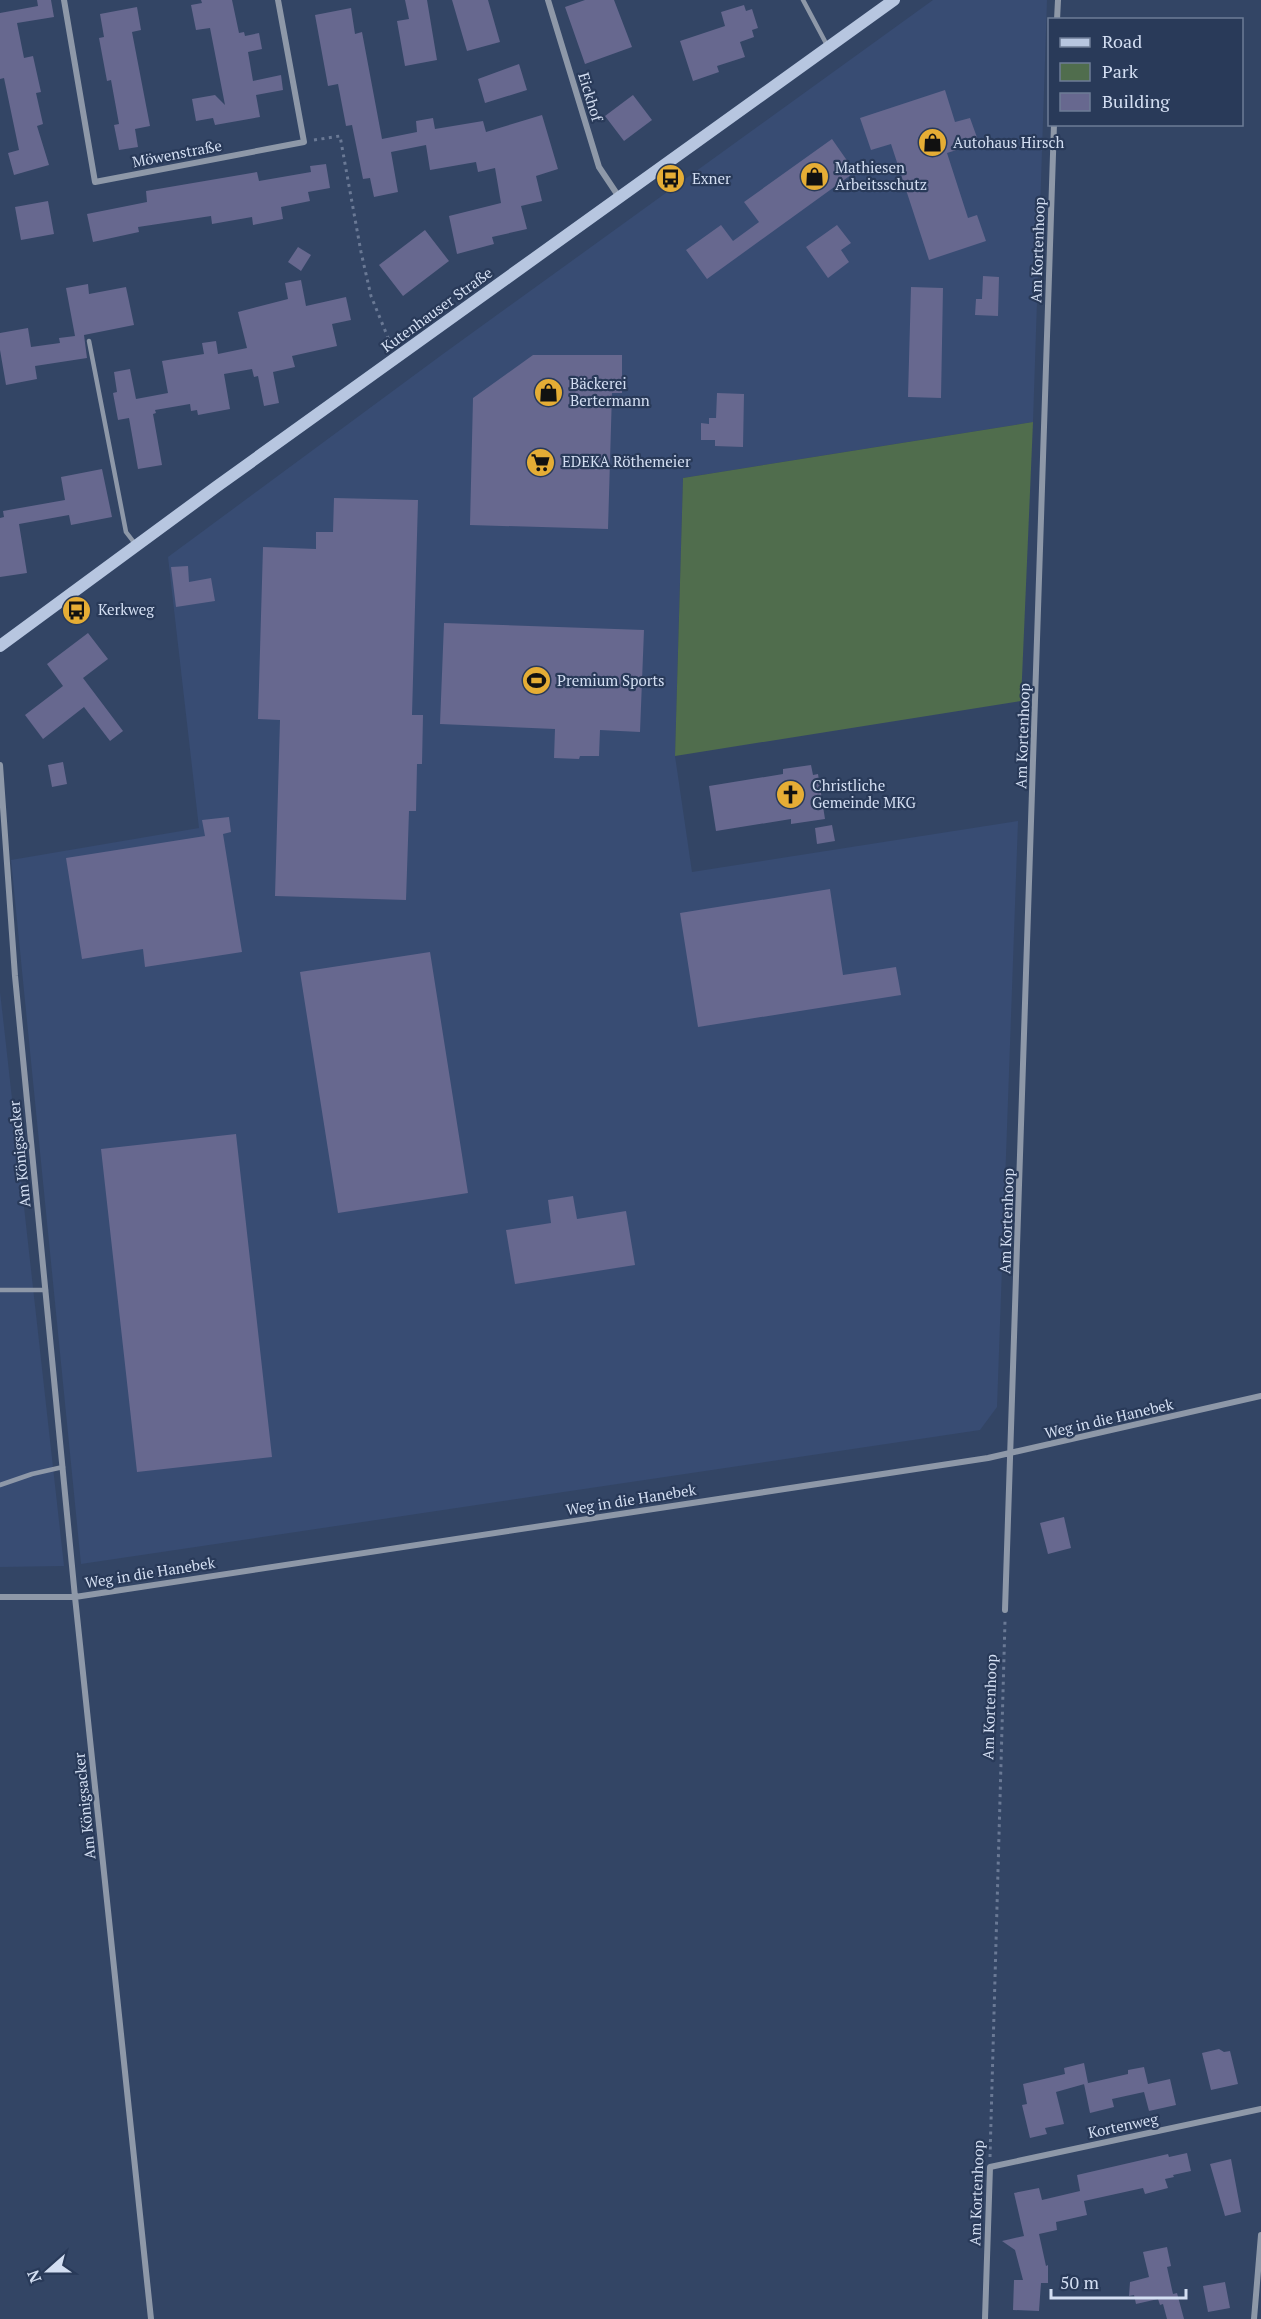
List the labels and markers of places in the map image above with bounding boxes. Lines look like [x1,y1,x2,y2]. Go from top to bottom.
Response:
shop icon: Autohaus Hirsch [916,127,948,159]
place label: Autohaus Hirsch [953,132,1065,152]
place label: Mathiesen Arbeitsschutz [835,157,927,194]
shop icon: Mathiesen Arbeitsschutz [798,161,830,193]
bus stop icon: Exner [655,163,687,195]
place label: Exner [692,168,731,188]
place label: Bäckerei Bertermann [570,373,650,410]
shop icon: Bäckerei Bertermann [533,377,565,409]
supermarket icon: EDEKA Röthemeier [525,446,557,478]
place label: EDEKA Röthemeier [562,451,691,471]
bus stop icon: Kerkweg [61,594,93,626]
place label: Kerkweg [98,599,155,619]
sports icon: Premium Sports [520,665,552,697]
place label: Premium Sports [557,670,665,690]
place label: Christliche Gemeinde MKG [812,775,916,812]
church icon: Christliche Gemeinde MKG [775,779,807,811]

